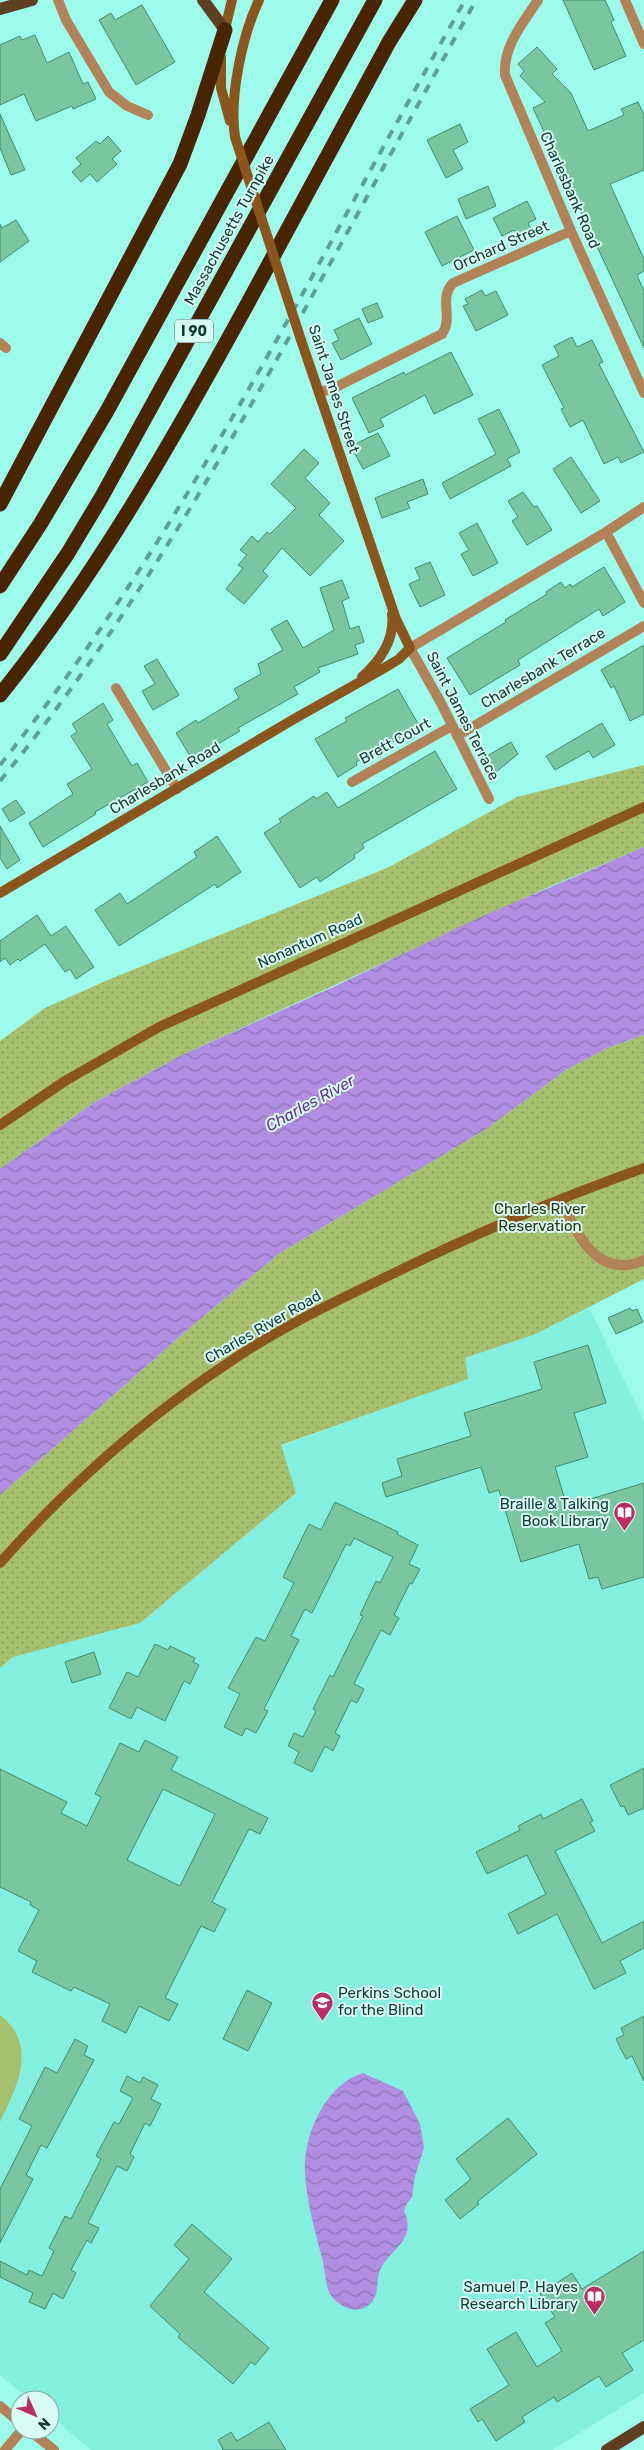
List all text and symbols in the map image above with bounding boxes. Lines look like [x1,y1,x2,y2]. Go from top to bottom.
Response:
street label: Charlesbank Road [536,129,604,251]
street label: Massachusetts Turnpike [180,152,278,308]
street label: Orchard Street [450,217,552,275]
road number: I 90 [175,320,213,342]
street label: Saint James Street [305,323,363,456]
street label: Charlesbank Terrace [478,624,608,712]
street label: Saint James Terrace [423,649,503,783]
street label: Brett Court [356,714,434,768]
street label: Charlesbank Road [106,738,224,818]
street label: Nonantum Road [255,910,365,972]
water label: Charles River [262,1070,359,1135]
park label: Charles River Reservation [494,1200,586,1235]
street label: Charles River Road [202,1286,324,1368]
place label: Braille & Talking Book Library [500,1495,609,1530]
library icon: Braille & Talking Book Library [613,1501,637,1532]
place label: Perkins School for the Blind [338,1984,441,2019]
school or university icon: Perkins School for the Blind [310,1990,334,2021]
place label: Samuel P. Hayes Research Library [460,2278,578,2313]
library icon: Samuel P. Hayes Research Library [582,2284,606,2315]
north arrow [10,2390,60,2440]
text: N [34,2414,53,2433]

